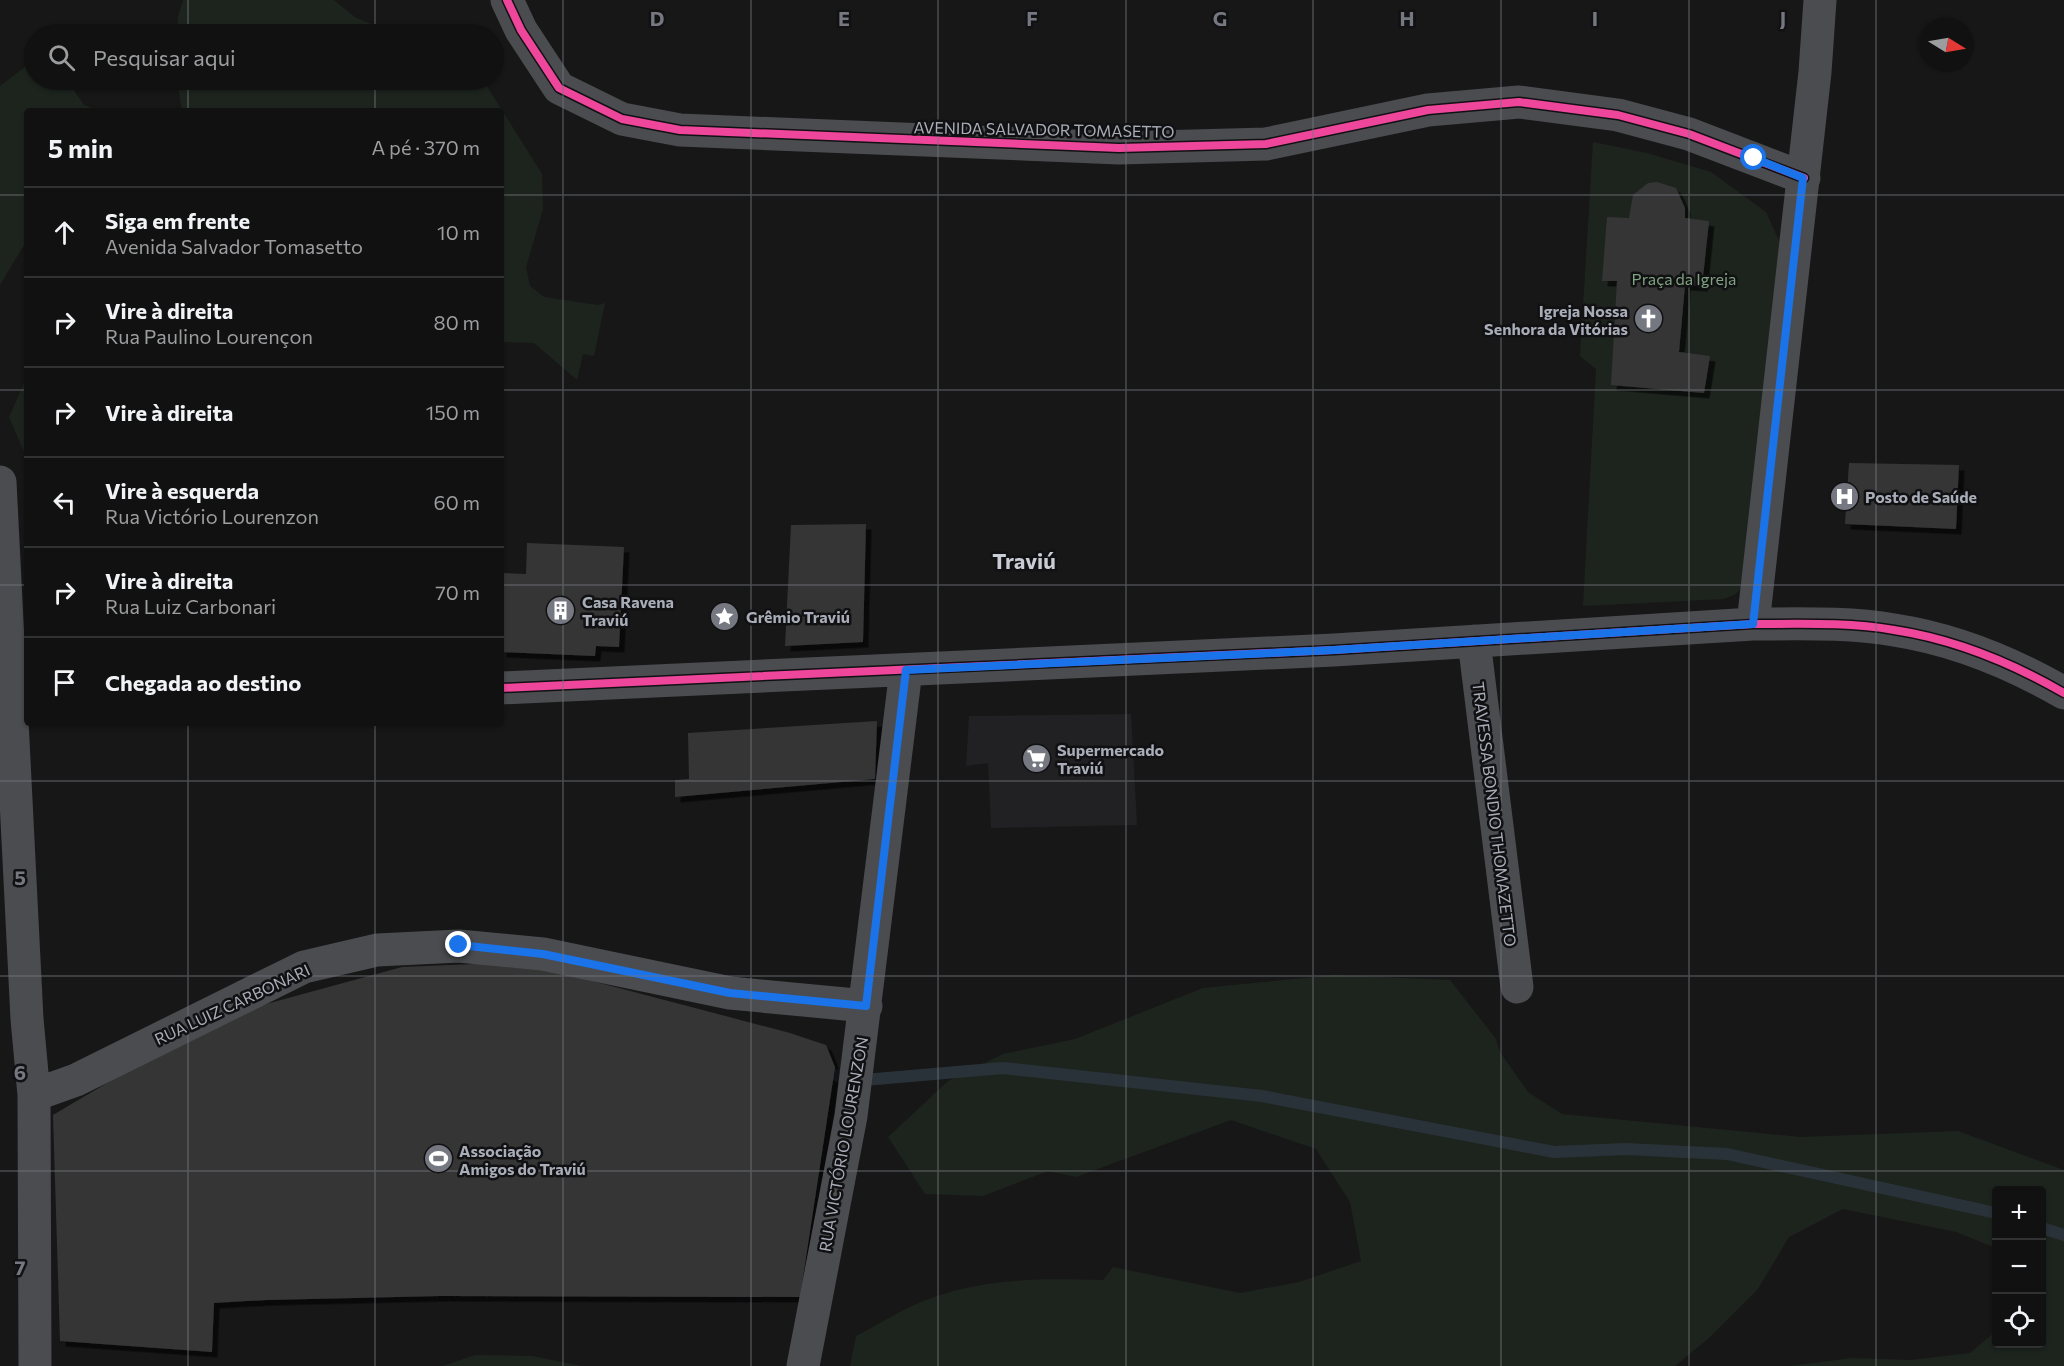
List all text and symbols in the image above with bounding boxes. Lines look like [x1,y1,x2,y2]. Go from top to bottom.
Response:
text: D [650,6,664,30]
text: E [838,6,850,30]
text: F [1026,6,1038,30]
text: G [1213,6,1227,30]
text: H [1400,6,1415,30]
text: I [1592,6,1598,30]
text: J [1780,6,1786,30]
north arrow [1920,18,1974,72]
search box [24,24,504,90]
icon: search [45,41,78,74]
text: Pesquisar aqui [93,44,236,71]
street label: AVENIDA SALVADOR TOMASETTO [913,117,1175,141]
text: 5 min [48,132,113,163]
text: A pé · 370 m [371,135,480,159]
route start [1740,144,1766,170]
text: Siga em frente [105,207,250,234]
icon: ahead [48,216,81,249]
text: 10 m [437,220,480,244]
text: Avenida Salvador Tomasetto [105,234,363,258]
park label: Praça da Igreja [1632,269,1736,288]
text: Vire à direita [105,297,233,324]
place label: Igreja Nossa Senhora da Vitórias [1484,301,1628,338]
church icon: Igreja Nossa Senhora da Vitórias [1633,303,1665,335]
icon: right [48,306,81,339]
text: 80 m [434,310,480,334]
text: Rua Paulino Lourençon [105,324,313,348]
icon: right [48,396,81,429]
text: Vire à direita [105,399,233,426]
text: 150 m [426,400,480,424]
text: Vire à esquerda [105,477,259,504]
hospital icon: Posto de Saúde [1828,480,1860,512]
icon: left [48,486,81,519]
place label: Posto de Saúde [1865,487,1977,506]
text: 60 m [434,490,480,514]
text: Rua Victório Lourenzon [105,504,319,528]
district label: Traviú [992,547,1056,574]
text: Vire à direita [105,567,233,594]
icon: right [48,576,81,609]
text: 70 m [435,580,480,604]
place label: Casa Ravena Traviú [582,592,674,629]
text: Rua Luiz Carbonari [105,594,276,618]
building icon: Casa Ravena Traviú [545,594,577,626]
place icon: Grêmio Traviú [709,600,741,632]
place label: Grêmio Traviú [746,607,850,626]
icon: arrive [48,666,81,699]
text: Chegada ao destino [105,669,301,696]
street label: TRAVESSA BONDIO THOMAZETTO [1469,680,1521,948]
place label: Supermercado Traviú [1057,740,1165,777]
supermarket icon: Supermercado Traviú [1020,742,1052,774]
text: 5 [14,865,26,889]
route end [445,931,471,957]
street label: RUA LUIZ CARBONARI [151,960,313,1048]
street label: RUA VICTÓRIO LOURENZON [815,1035,871,1253]
text: 6 [14,1060,26,1084]
place label: Associação Amigos do Traviú [459,1141,586,1178]
sports icon: Associação Amigos do Traviú [422,1143,454,1175]
map controls [1992,1186,2046,1348]
button: + [1992,1186,2046,1240]
button: − [1992,1240,2046,1294]
text: 7 [15,1255,26,1279]
button: locate [1992,1294,2046,1348]

